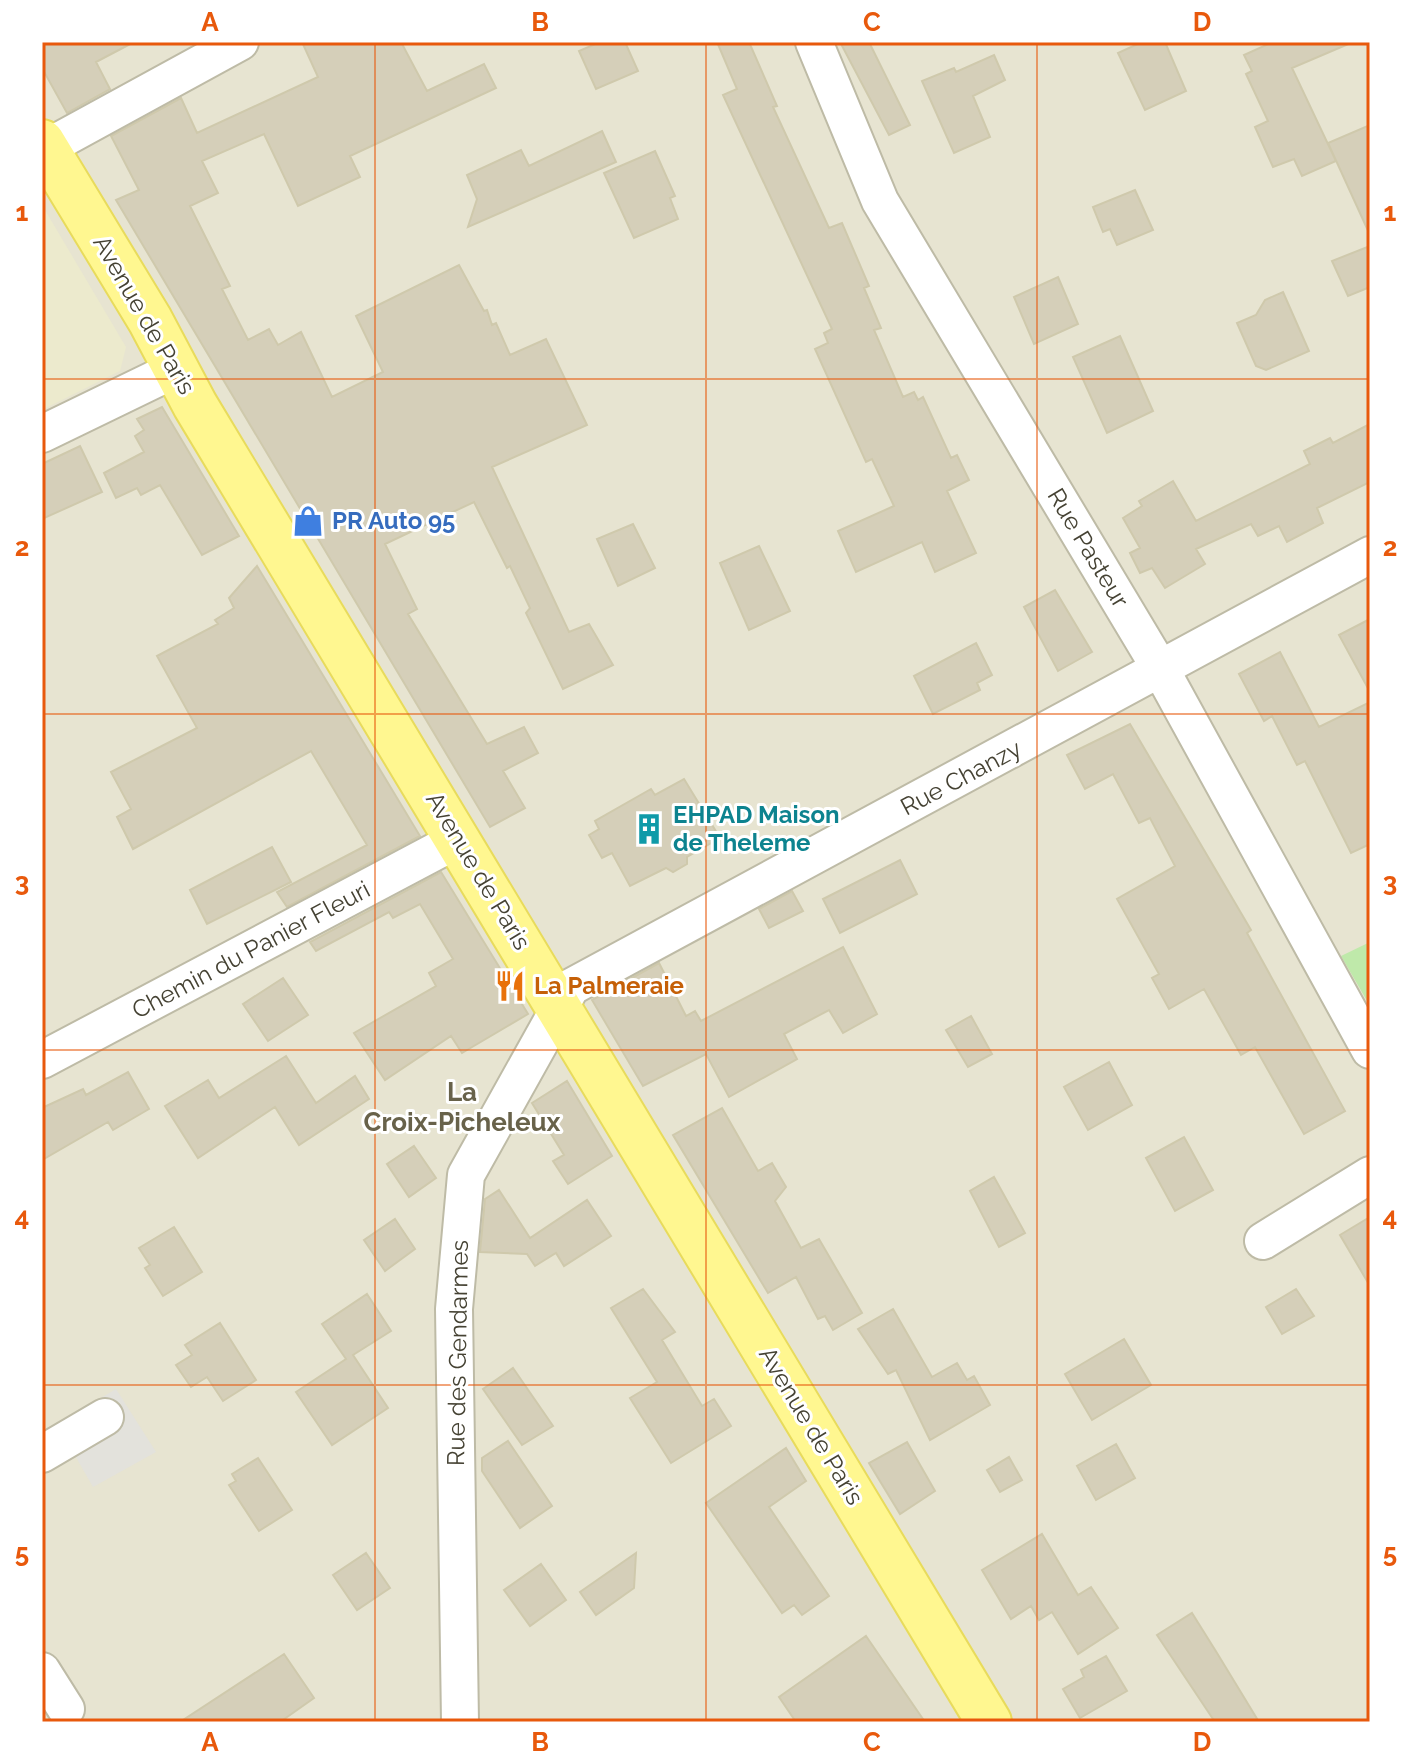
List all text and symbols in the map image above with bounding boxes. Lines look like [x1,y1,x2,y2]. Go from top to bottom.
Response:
text: A [201,7,219,37]
text: B [531,7,549,37]
text: C [863,7,881,37]
text: D [1193,7,1211,37]
text: 1 [16,197,29,227]
text: 1 [1384,197,1397,227]
street label: Avenue de Paris [87,230,202,399]
street label: Rue Pasteur [1041,483,1136,613]
shop icon: PR Auto 95 [291,504,325,538]
place label: PR Auto 95 [332,506,455,535]
text: 2 [15,532,29,562]
text: 2 [1383,532,1397,562]
street label: Rue Chanzy [896,734,1026,821]
street label: Avenue de Paris [420,787,537,955]
place label: EHPAD Maison de Theleme [673,800,840,857]
building icon: EHPAD Maison de Theleme [632,812,666,846]
text: 3 [15,867,29,897]
text: 3 [1383,867,1397,897]
street label: Chemin du Panier Fleuri [127,875,375,1025]
restaurant icon: La Palmeraie [493,969,527,1003]
place label: La Palmeraie [534,971,684,1000]
district label: La Croix-Picheleux [364,1077,561,1137]
text: 4 [15,1202,29,1232]
text: 4 [1383,1202,1397,1232]
street label: Rue des Gendarmes [441,1240,474,1466]
street label: Avenue de Paris [753,1342,870,1510]
text: 5 [15,1538,29,1568]
text: 5 [1383,1538,1397,1568]
text: A [201,1727,219,1757]
text: B [531,1727,549,1757]
text: C [863,1727,881,1757]
text: D [1193,1727,1211,1757]

